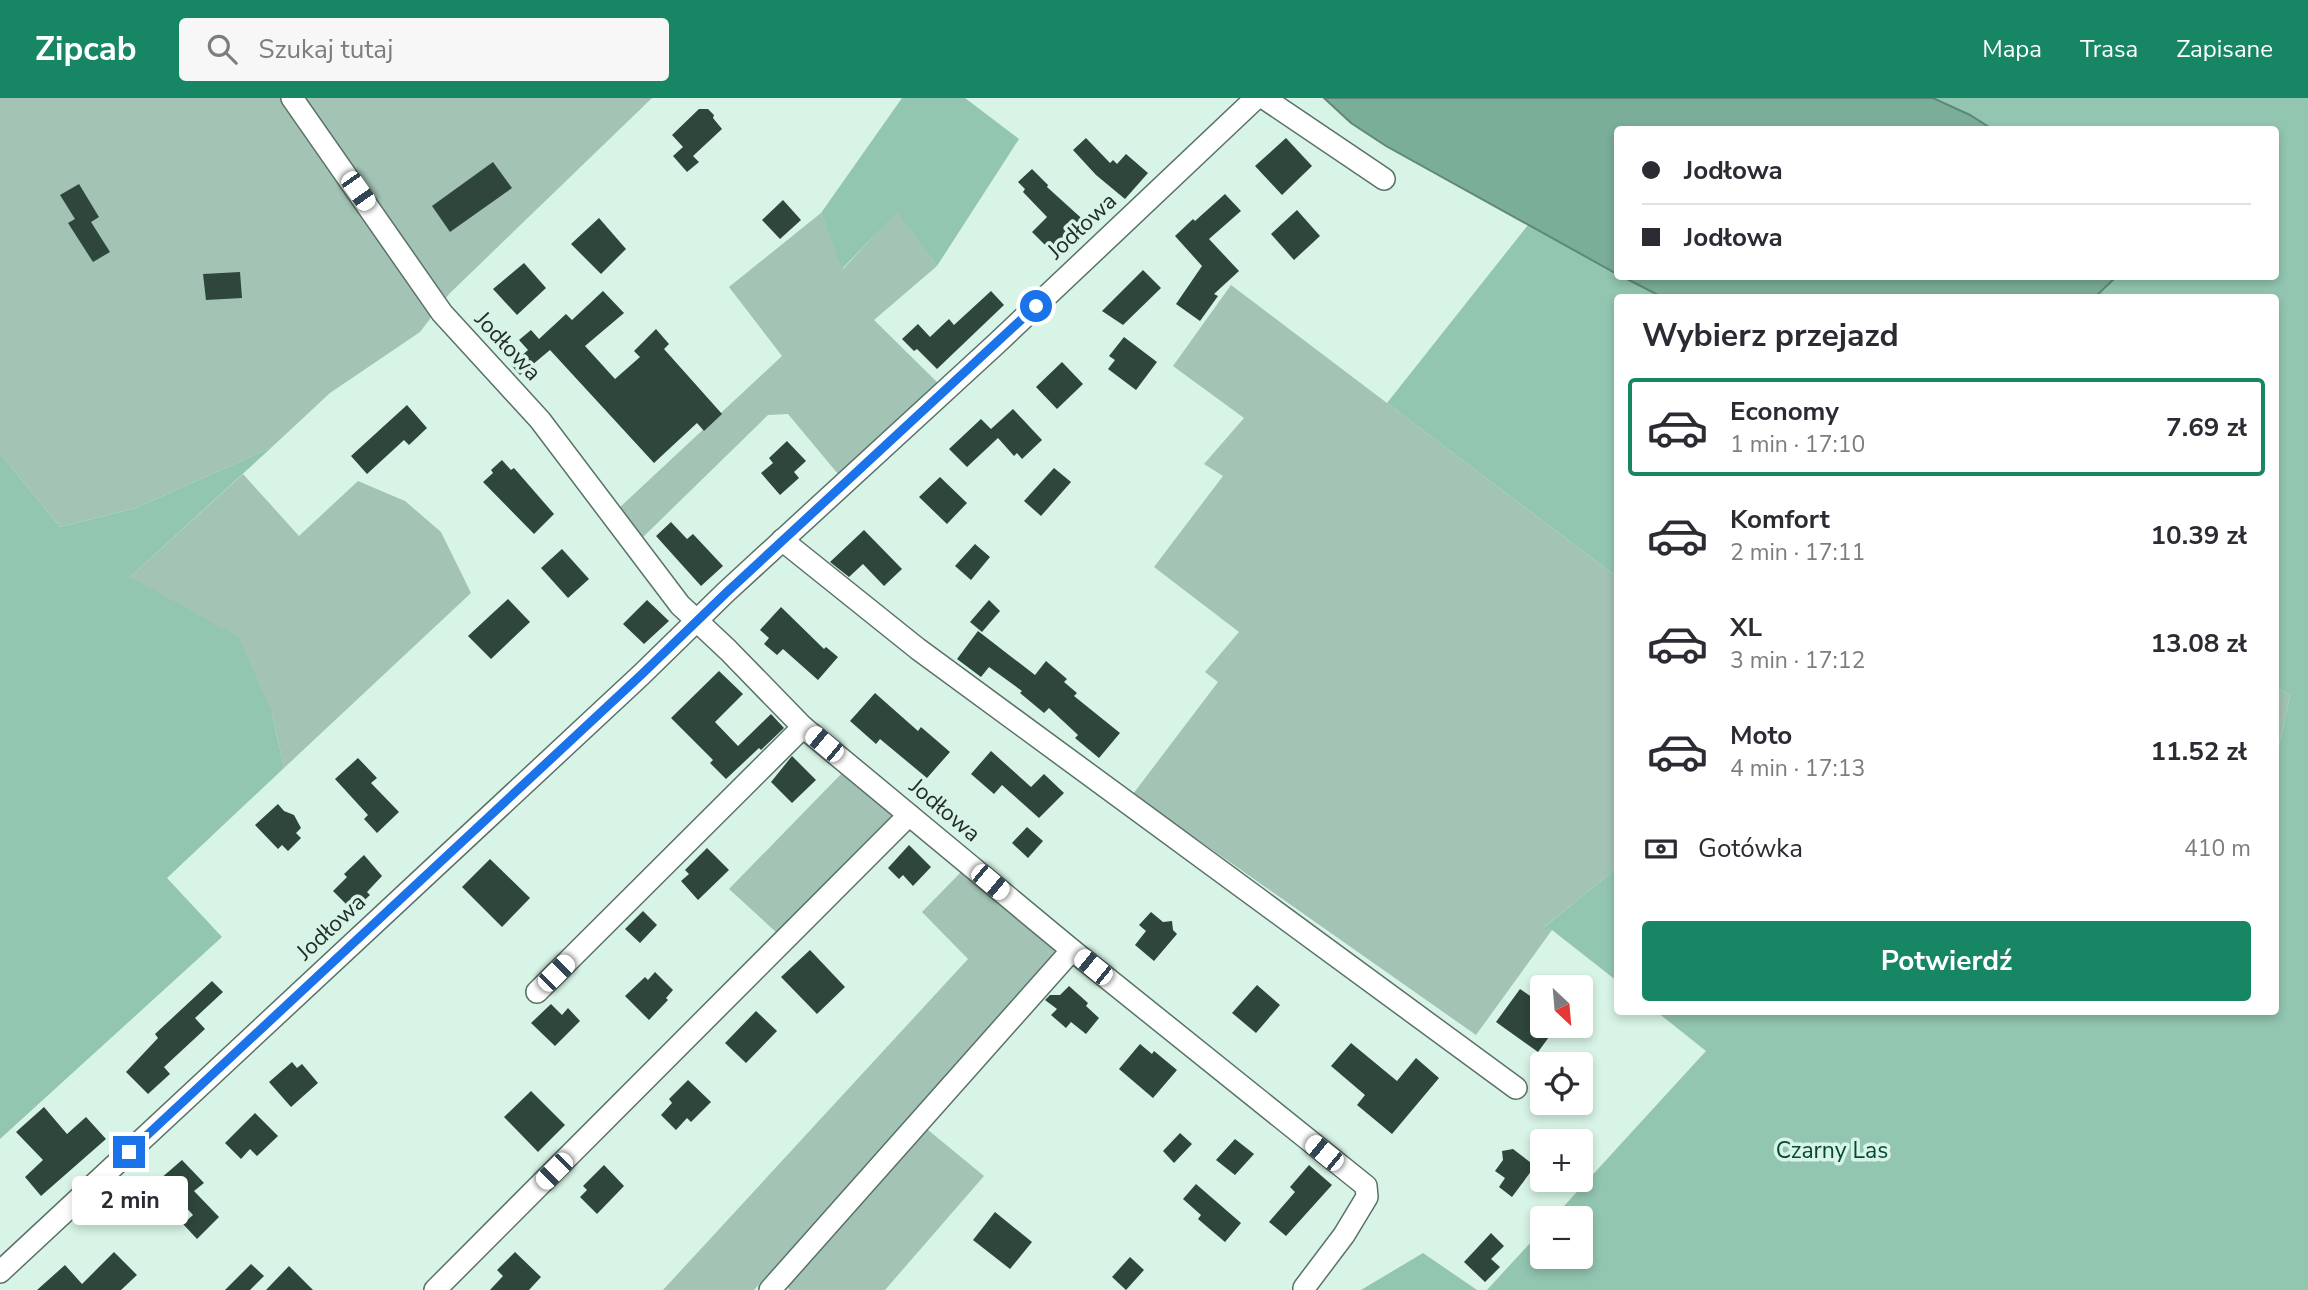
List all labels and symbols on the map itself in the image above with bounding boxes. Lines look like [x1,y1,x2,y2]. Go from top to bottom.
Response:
car [338,168,379,214]
street label: Jodłowa [1040,186,1123,267]
route start [1020,290,1052,322]
street label: Jodłowa [467,304,548,387]
car [802,722,847,766]
street label: Jodłowa [902,770,987,849]
car [968,860,1013,904]
street label: Jodłowa [289,887,372,968]
car [1071,946,1116,988]
car [534,951,579,995]
north arrow [1530,975,1592,1038]
car [1302,1132,1347,1174]
park label: Czarny Las [1776,1135,1888,1166]
route end [113,1136,145,1168]
car [532,1149,577,1193]
callout: 2 min [71,1176,187,1226]

